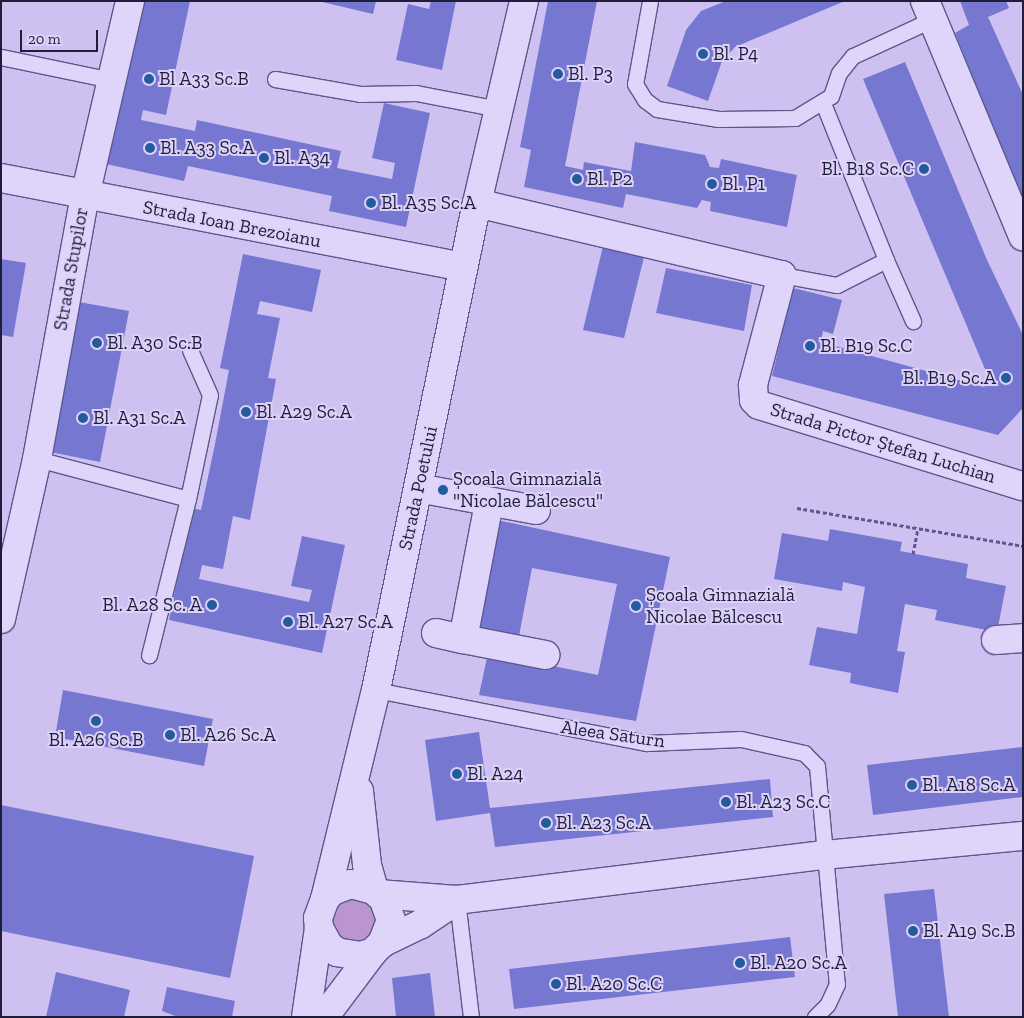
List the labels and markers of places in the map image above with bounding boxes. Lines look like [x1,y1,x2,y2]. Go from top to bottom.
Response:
place label: Bl. P4 [713,43,758,65]
marker: Bl. P4 [697,48,709,60]
place label: Bl. P3 [568,63,613,85]
place label: Bl A33 Sc.B [159,68,249,90]
marker: Bl. P3 [552,68,564,80]
marker: Bl A33 Sc.B [143,73,155,85]
place label: Bl. A33 Sc.A [160,137,255,159]
marker: Bl. A33 Sc.A [144,142,156,154]
place label: Bl. A34 [274,147,331,169]
marker: Bl. A34 [258,152,270,164]
place label: Bl. B18 Sc.C [821,158,914,180]
marker: Bl. B18 Sc.C [918,163,930,175]
place label: Bl. P2 [587,168,632,190]
marker: Bl. P2 [571,173,583,185]
place label: Bl. P1 [722,173,765,195]
marker: Bl. P1 [706,178,718,190]
place label: Bl. A35 Sc.A [381,192,477,214]
marker: Bl. A35 Sc.A [365,197,377,209]
place label: Bl. A30 Sc.B [107,332,203,354]
place label: Bl. B19 Sc.C [820,335,913,357]
marker: Bl. A30 Sc.B [91,337,103,349]
marker: Bl. B19 Sc.C [804,340,816,352]
place label: Bl. B19 Sc.A [903,367,996,389]
marker: Bl. B19 Sc.A [1000,372,1012,384]
place label: Bl. A29 Sc.A [256,401,352,423]
marker: Bl. A29 Sc.A [240,406,252,418]
place label: Bl. A31 Sc.A [93,407,186,429]
marker: Bl. A31 Sc.A [77,412,89,424]
place label: Școala Gimnazială "Nicolae Bălcescu" [453,468,603,512]
marker: Școala Gimnazială "Nicolae Bălcescu" [437,484,449,496]
place label: Școala Gimnazială Nicolae Bălcescu [646,584,795,628]
place label: Bl. A28 Sc. A [101,594,202,616]
marker: Bl. A28 Sc. A [206,599,218,611]
marker: Școala Gimnazială Nicolae Bălcescu [630,600,642,612]
place label: Bl. A27 Sc.A [298,611,393,633]
marker: Bl. A27 Sc.A [282,616,294,628]
marker: Bl. A26 Sc.B [90,715,102,727]
place label: Bl. A26 Sc.A [180,724,276,746]
place label: Bl. A26 Sc.B [48,729,144,751]
marker: Bl. A26 Sc.A [164,729,176,741]
place label: Bl. A24 [467,763,524,785]
marker: Bl. A24 [451,768,463,780]
place label: Bl. A18 Sc.A [922,774,1016,796]
marker: Bl. A18 Sc.A [906,779,918,791]
place label: Bl. A23 Sc.C [736,791,831,813]
marker: Bl. A23 Sc.C [720,796,732,808]
place label: Bl. A23 Sc.A [556,812,652,834]
marker: Bl. A23 Sc.A [540,817,552,829]
place label: Bl. A19 Sc.B [923,920,1016,942]
marker: Bl. A19 Sc.B [907,925,919,937]
place label: Bl. A20 Sc.A [750,952,847,974]
marker: Bl. A20 Sc.A [734,957,746,969]
place label: Bl. A20 Sc.C [566,973,663,995]
marker: Bl. A20 Sc.C [550,978,562,990]

